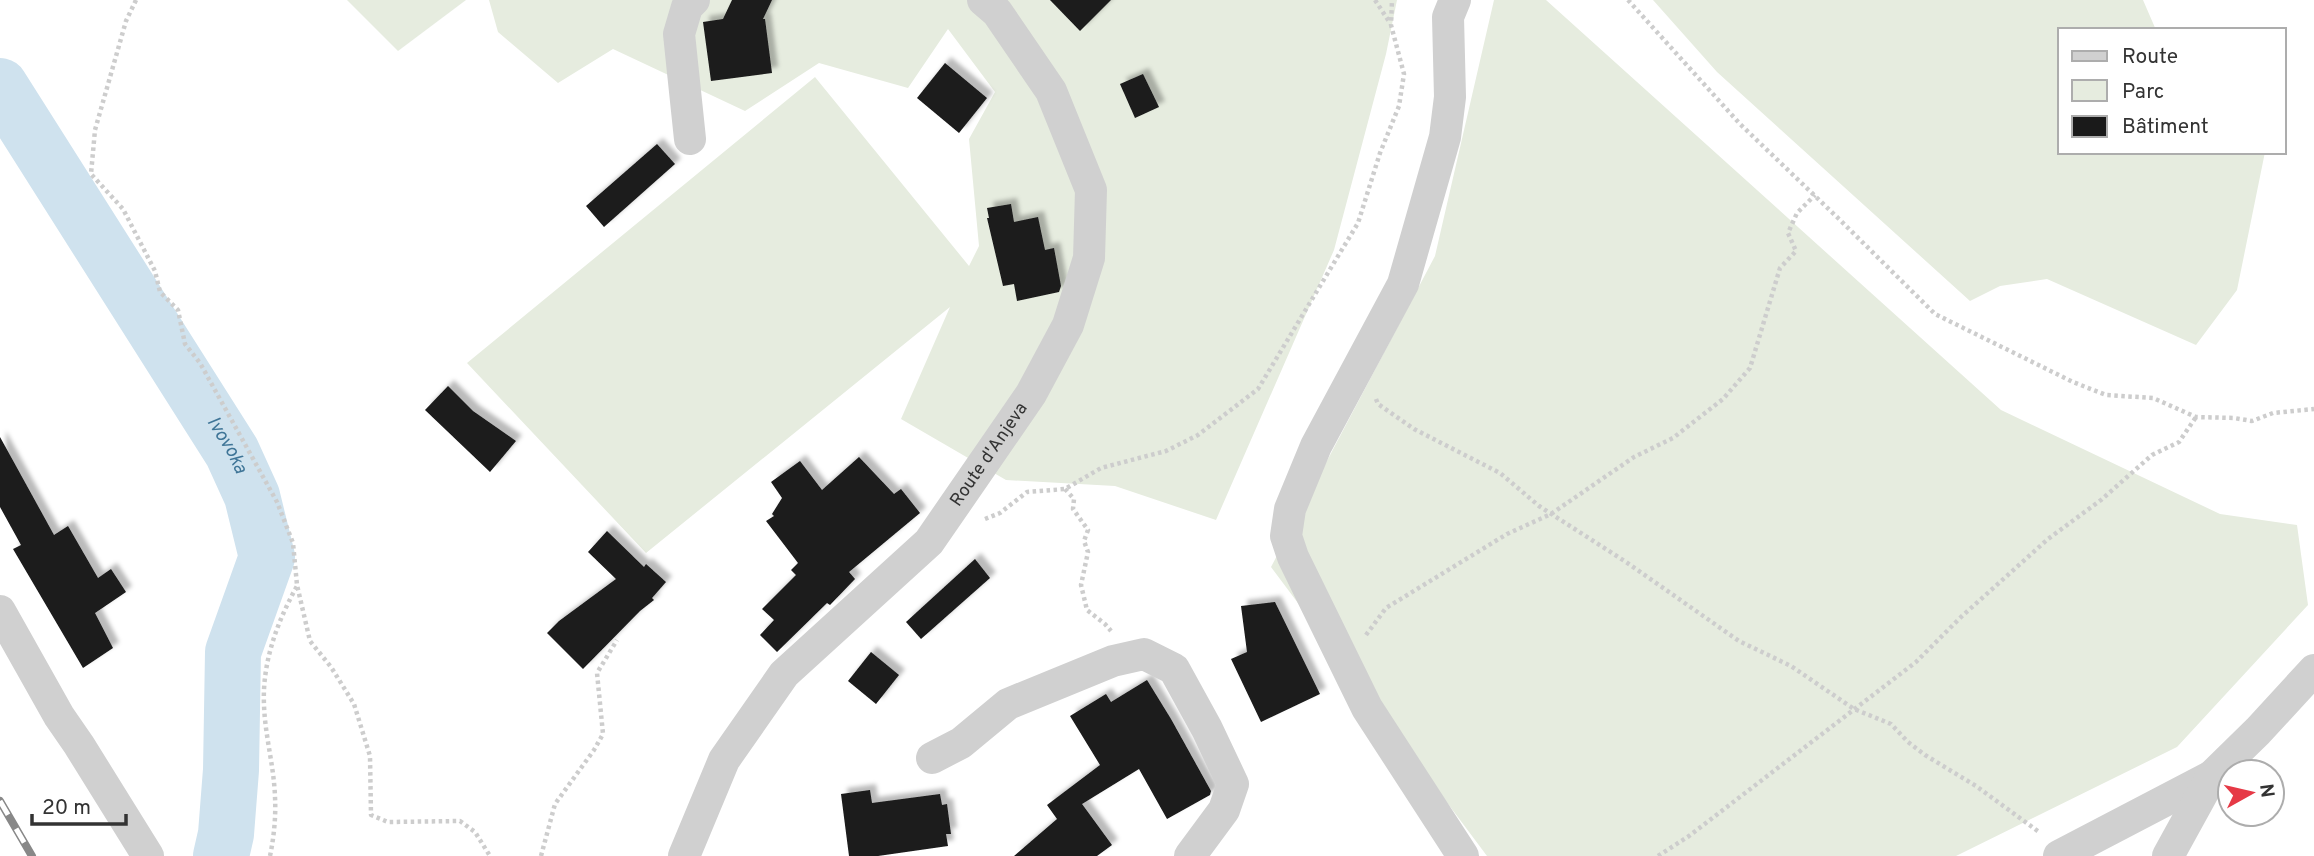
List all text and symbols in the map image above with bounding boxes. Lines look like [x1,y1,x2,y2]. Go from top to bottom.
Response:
legend [2058,28,2286,154]
text: Route [2122,44,2178,71]
text: Parc [2122,79,2164,106]
text: Bâtiment [2122,114,2209,141]
street label: Route d'Anjeva [945,398,1033,511]
water label: Ivovoka [201,412,252,478]
north arrow [2216,758,2286,828]
scale bar [32,782,126,826]
text: N [2253,782,2279,799]
text: 20 m [42,795,91,822]

